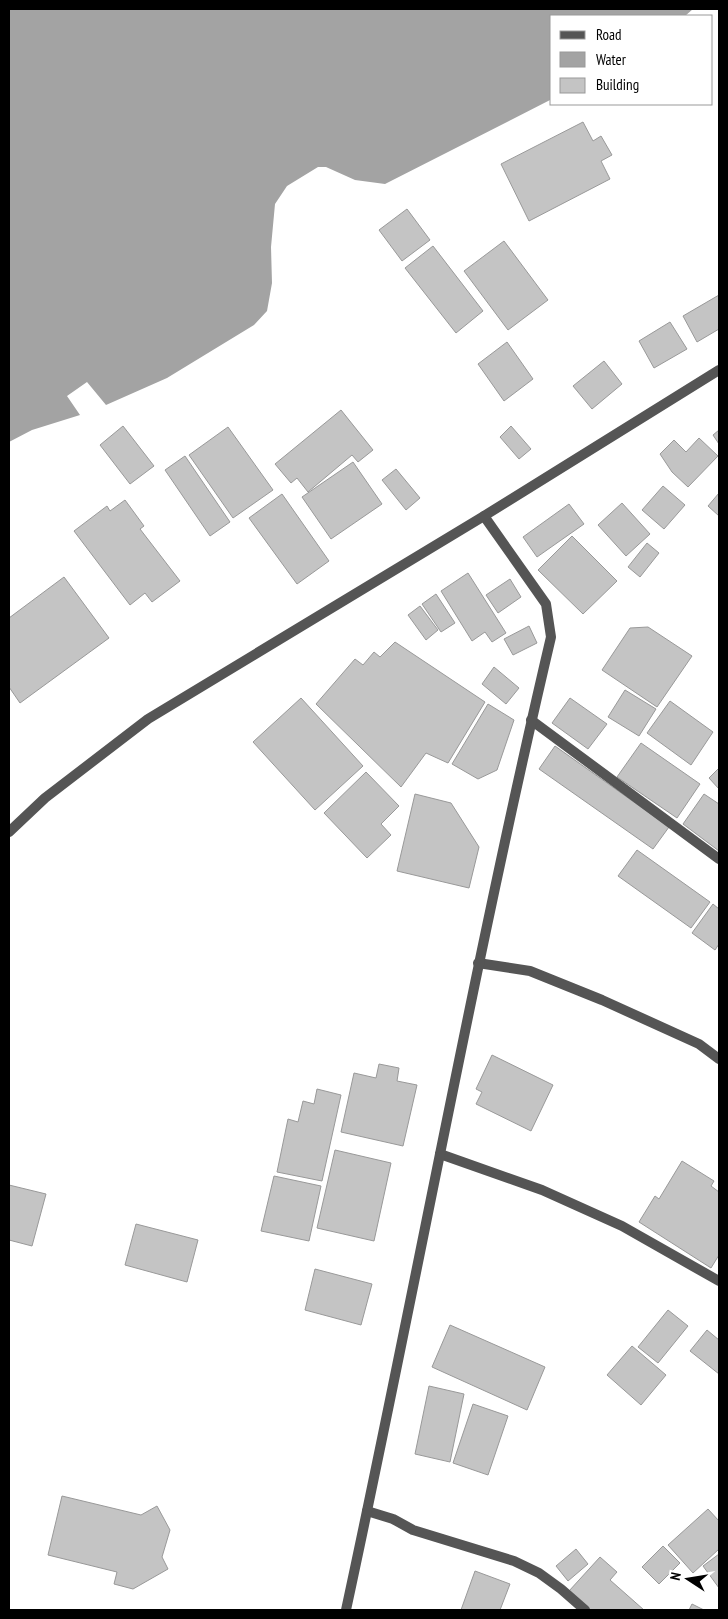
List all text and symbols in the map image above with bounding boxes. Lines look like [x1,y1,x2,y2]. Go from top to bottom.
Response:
legend [550,15,713,105]
text: Road [596,25,622,44]
text: Water [596,50,627,69]
text: Building [596,75,639,94]
north arrow [663,1554,713,1604]
text: N [666,1571,685,1582]

